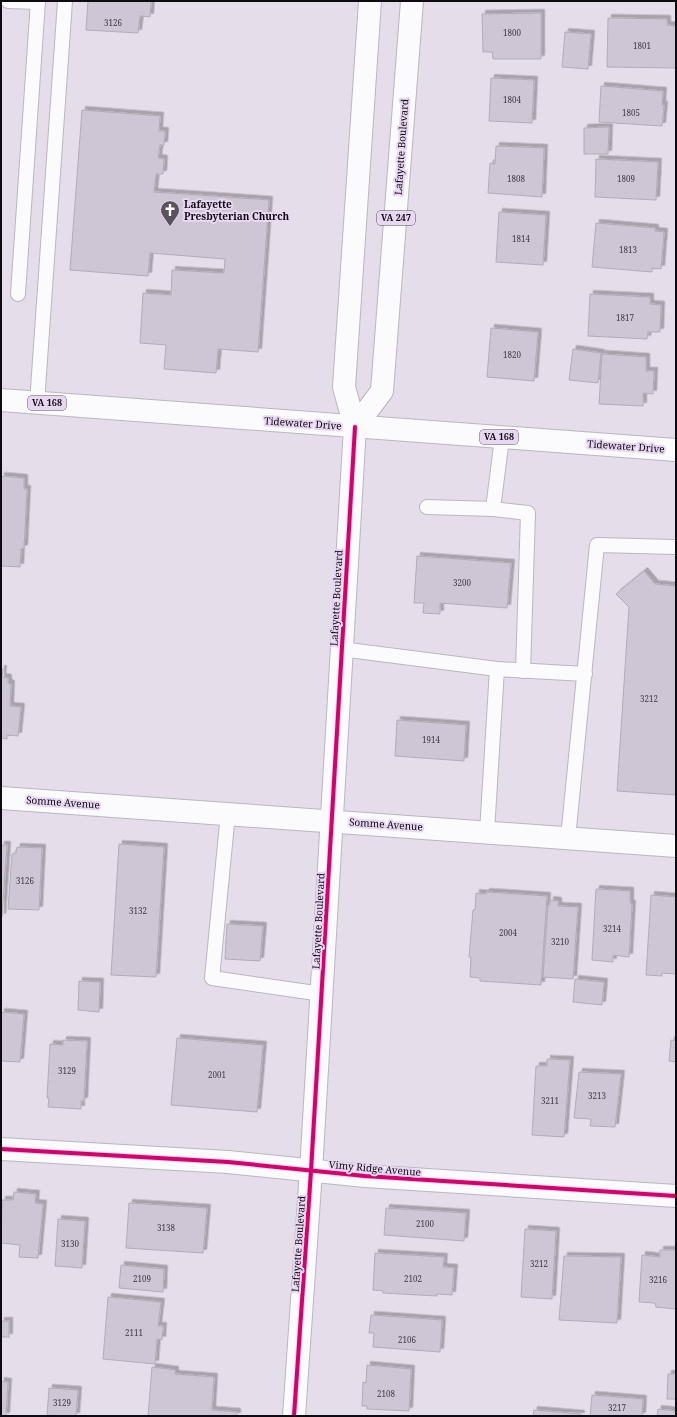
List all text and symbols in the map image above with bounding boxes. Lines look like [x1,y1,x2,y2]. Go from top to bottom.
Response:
house number: 3126 [104,17,122,28]
house number: 1800 [503,27,521,38]
house number: 1801 [633,40,651,51]
house number: 1804 [503,94,521,105]
street label: Lafayette Boulevard [391,98,411,196]
house number: 1805 [622,107,640,118]
house number: 1808 [507,173,525,184]
house number: 1809 [617,173,635,184]
place label: Lafayette Presbyterian Church [184,197,290,223]
church icon: Lafayette Presbyterian Church [159,199,181,227]
road number: VA 247 [377,211,415,225]
house number: 1814 [512,233,530,244]
house number: 1813 [619,244,637,255]
house number: 1817 [616,312,634,323]
house number: 1820 [503,349,521,360]
road number: VA 168 [28,396,66,410]
street label: Tidewater Drive [264,413,342,433]
road number: VA 168 [480,430,518,444]
street label: Tidewater Drive [587,436,665,456]
street label: Lafayette Boulevard [326,550,346,646]
house number: 3200 [453,577,471,588]
house number: 3212 [640,693,658,704]
house number: 1914 [422,734,440,745]
street label: Somme Avenue [26,792,100,812]
street label: Somme Avenue [349,814,423,834]
street label: Lafayette Boulevard [308,873,328,969]
house number: 3126 [16,875,34,886]
house number: 3132 [129,905,147,916]
house number: 3214 [603,923,621,934]
house number: 2004 [499,927,517,938]
house number: 3210 [551,936,569,947]
house number: 3129 [58,1065,76,1076]
house number: 2001 [208,1069,226,1080]
house number: 3213 [588,1090,606,1101]
house number: 3211 [541,1095,559,1106]
street label: Vimy Ridge Avenue [328,1157,422,1179]
street label: Lafayette Boulevard [288,1195,308,1293]
house number: 2100 [416,1218,434,1229]
house number: 3138 [157,1222,175,1233]
house number: 3130 [61,1238,79,1249]
house number: 3212 [530,1258,548,1269]
house number: 2109 [133,1273,151,1284]
house number: 2102 [404,1273,422,1284]
house number: 3216 [649,1274,667,1285]
house number: 2111 [125,1327,143,1338]
house number: 2106 [398,1334,416,1345]
house number: 2108 [377,1388,395,1399]
house number: 3129 [53,1397,71,1408]
house number: 3217 [608,1402,626,1413]

